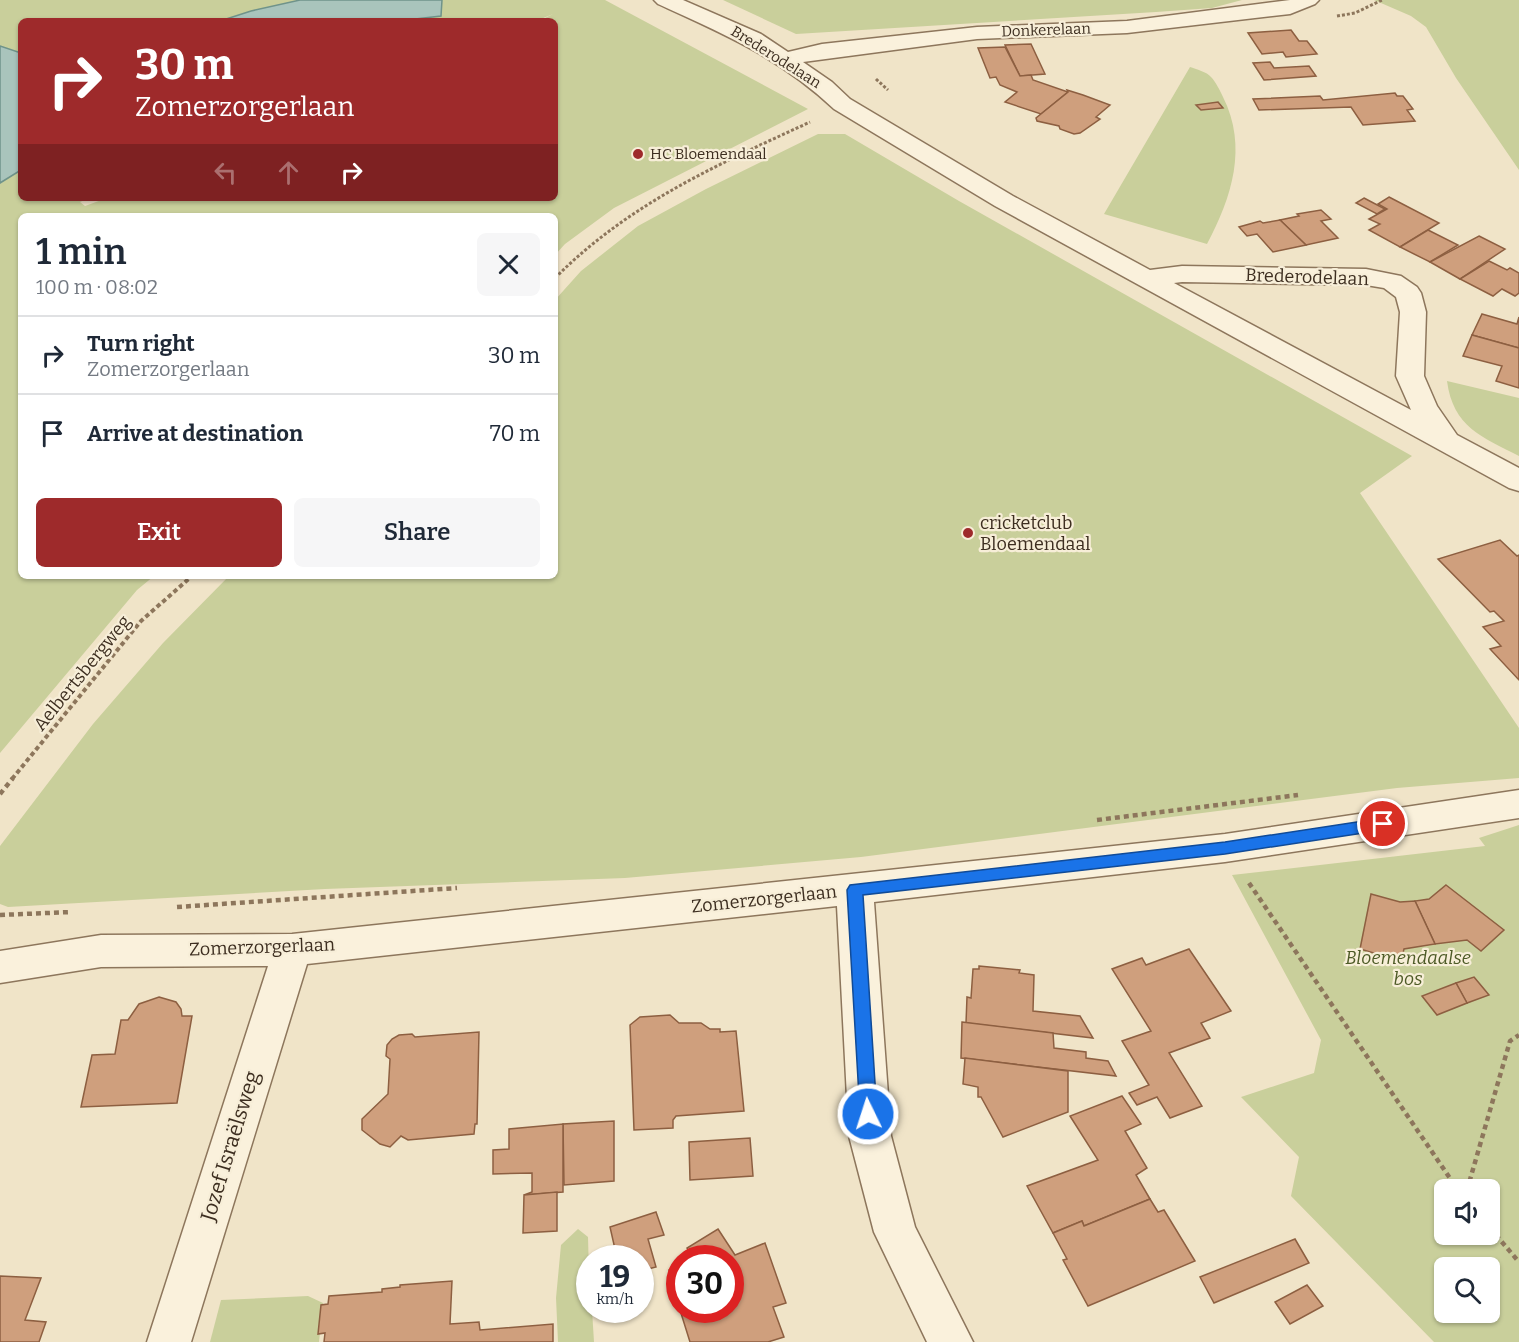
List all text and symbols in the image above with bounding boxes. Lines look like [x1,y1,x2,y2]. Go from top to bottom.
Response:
street label: Donkerelaan [1001,19,1092,41]
street label: Brederodelaan [728,22,825,92]
text: 30 m [135,40,234,90]
icon: right [36,42,114,120]
text: Zomerzorgerlaan [135,91,354,123]
place label: HC Bloemendaal [650,145,767,163]
marker: HC Bloemendaal [631,147,645,161]
icon: left [209,156,242,189]
icon: ahead [272,156,305,189]
icon: right [335,156,368,189]
text: 1 min [36,230,127,274]
button: close [477,233,540,296]
street label: Brederodelaan [1245,264,1370,290]
text: 100 m · 08:02 [36,275,158,299]
text: Turn right [87,330,195,357]
icon: right [36,339,69,372]
text: 30 m [488,342,540,369]
text: Zomerzorgerlaan [87,357,249,381]
icon: arrive [36,417,69,450]
text: Arrive at destination [87,420,303,447]
text: 70 m [490,420,540,447]
button: Exit [36,498,282,567]
button: Share [294,498,540,567]
place label: cricketclub Bloemendaal [980,512,1090,555]
marker: cricketclub Bloemendaal [961,526,975,540]
street label: Aelbertsbergweg [29,611,135,735]
pin [1357,798,1408,849]
icon: arrive [1366,807,1399,840]
street label: Zomerzorgerlaan [690,880,838,918]
street label: Zomerzorgerlaan [189,933,336,961]
park label: Bloemendaalse bos [1345,947,1471,990]
street label: Jozef Israëlsweg [194,1067,265,1225]
position arrow [836,1082,900,1146]
map controls [1434,1179,1500,1323]
button: sound [1434,1179,1500,1245]
speed limit sign: 30 [666,1245,744,1323]
button: search [1434,1257,1500,1323]
text: 19 [600,1259,630,1295]
text: km/h [596,1290,634,1308]

